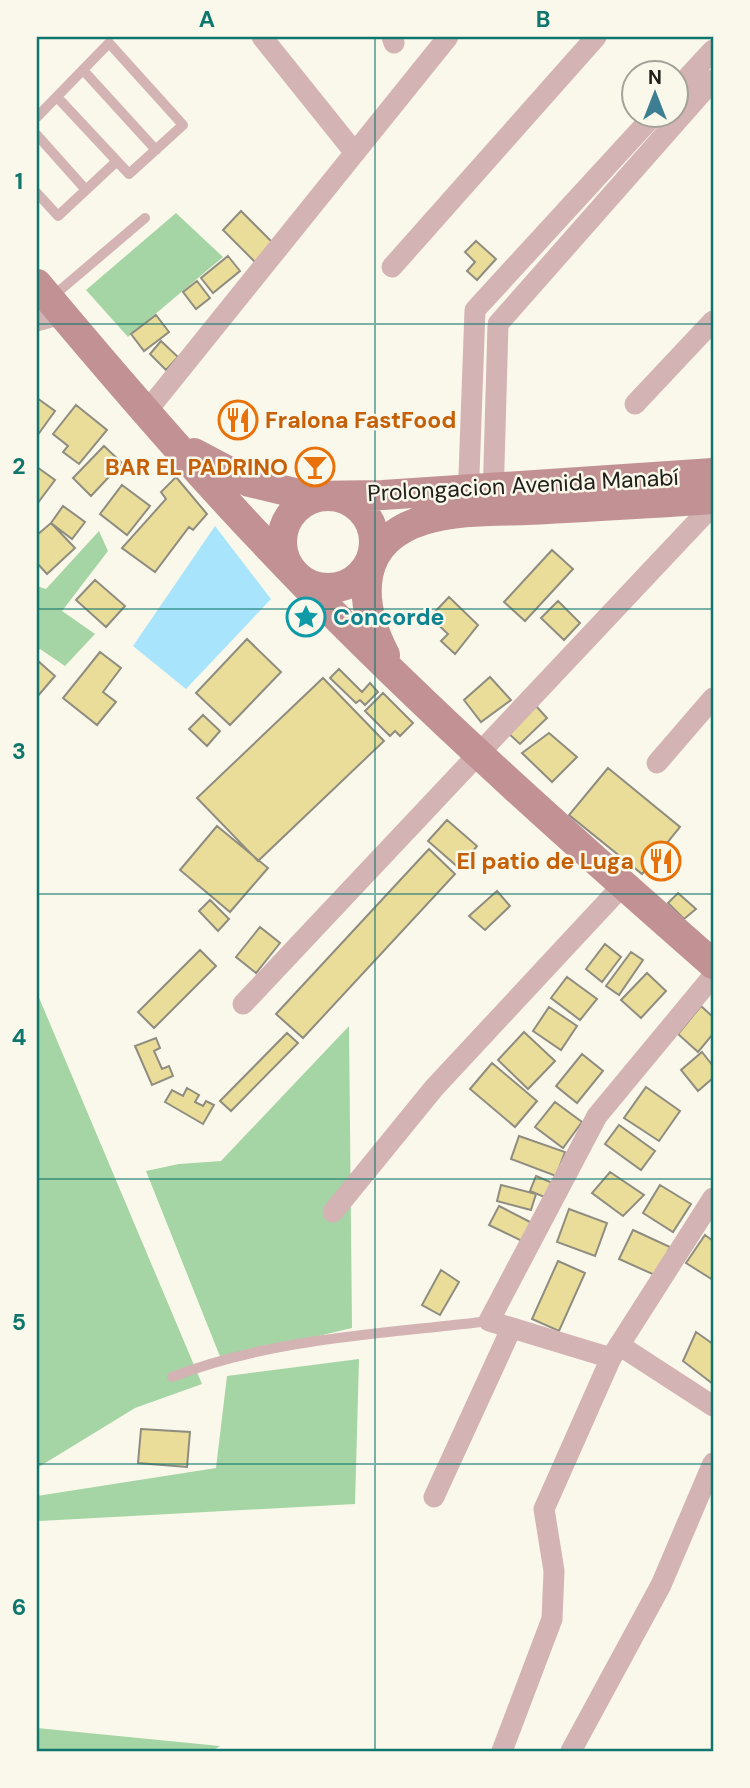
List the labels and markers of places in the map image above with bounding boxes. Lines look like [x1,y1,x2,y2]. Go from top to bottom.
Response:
restaurant icon: Fralona FastFood [217,399,259,441]
place label: Fralona FastFood [265,405,456,435]
bar icon: BAR EL PADRINO [294,446,336,488]
place label: BAR EL PADRINO [105,452,288,482]
place icon: Concorde [285,596,327,638]
place label: Concorde [333,602,444,632]
restaurant icon: El patio de Luga [640,840,682,882]
place label: El patio de Luga [456,846,634,876]

